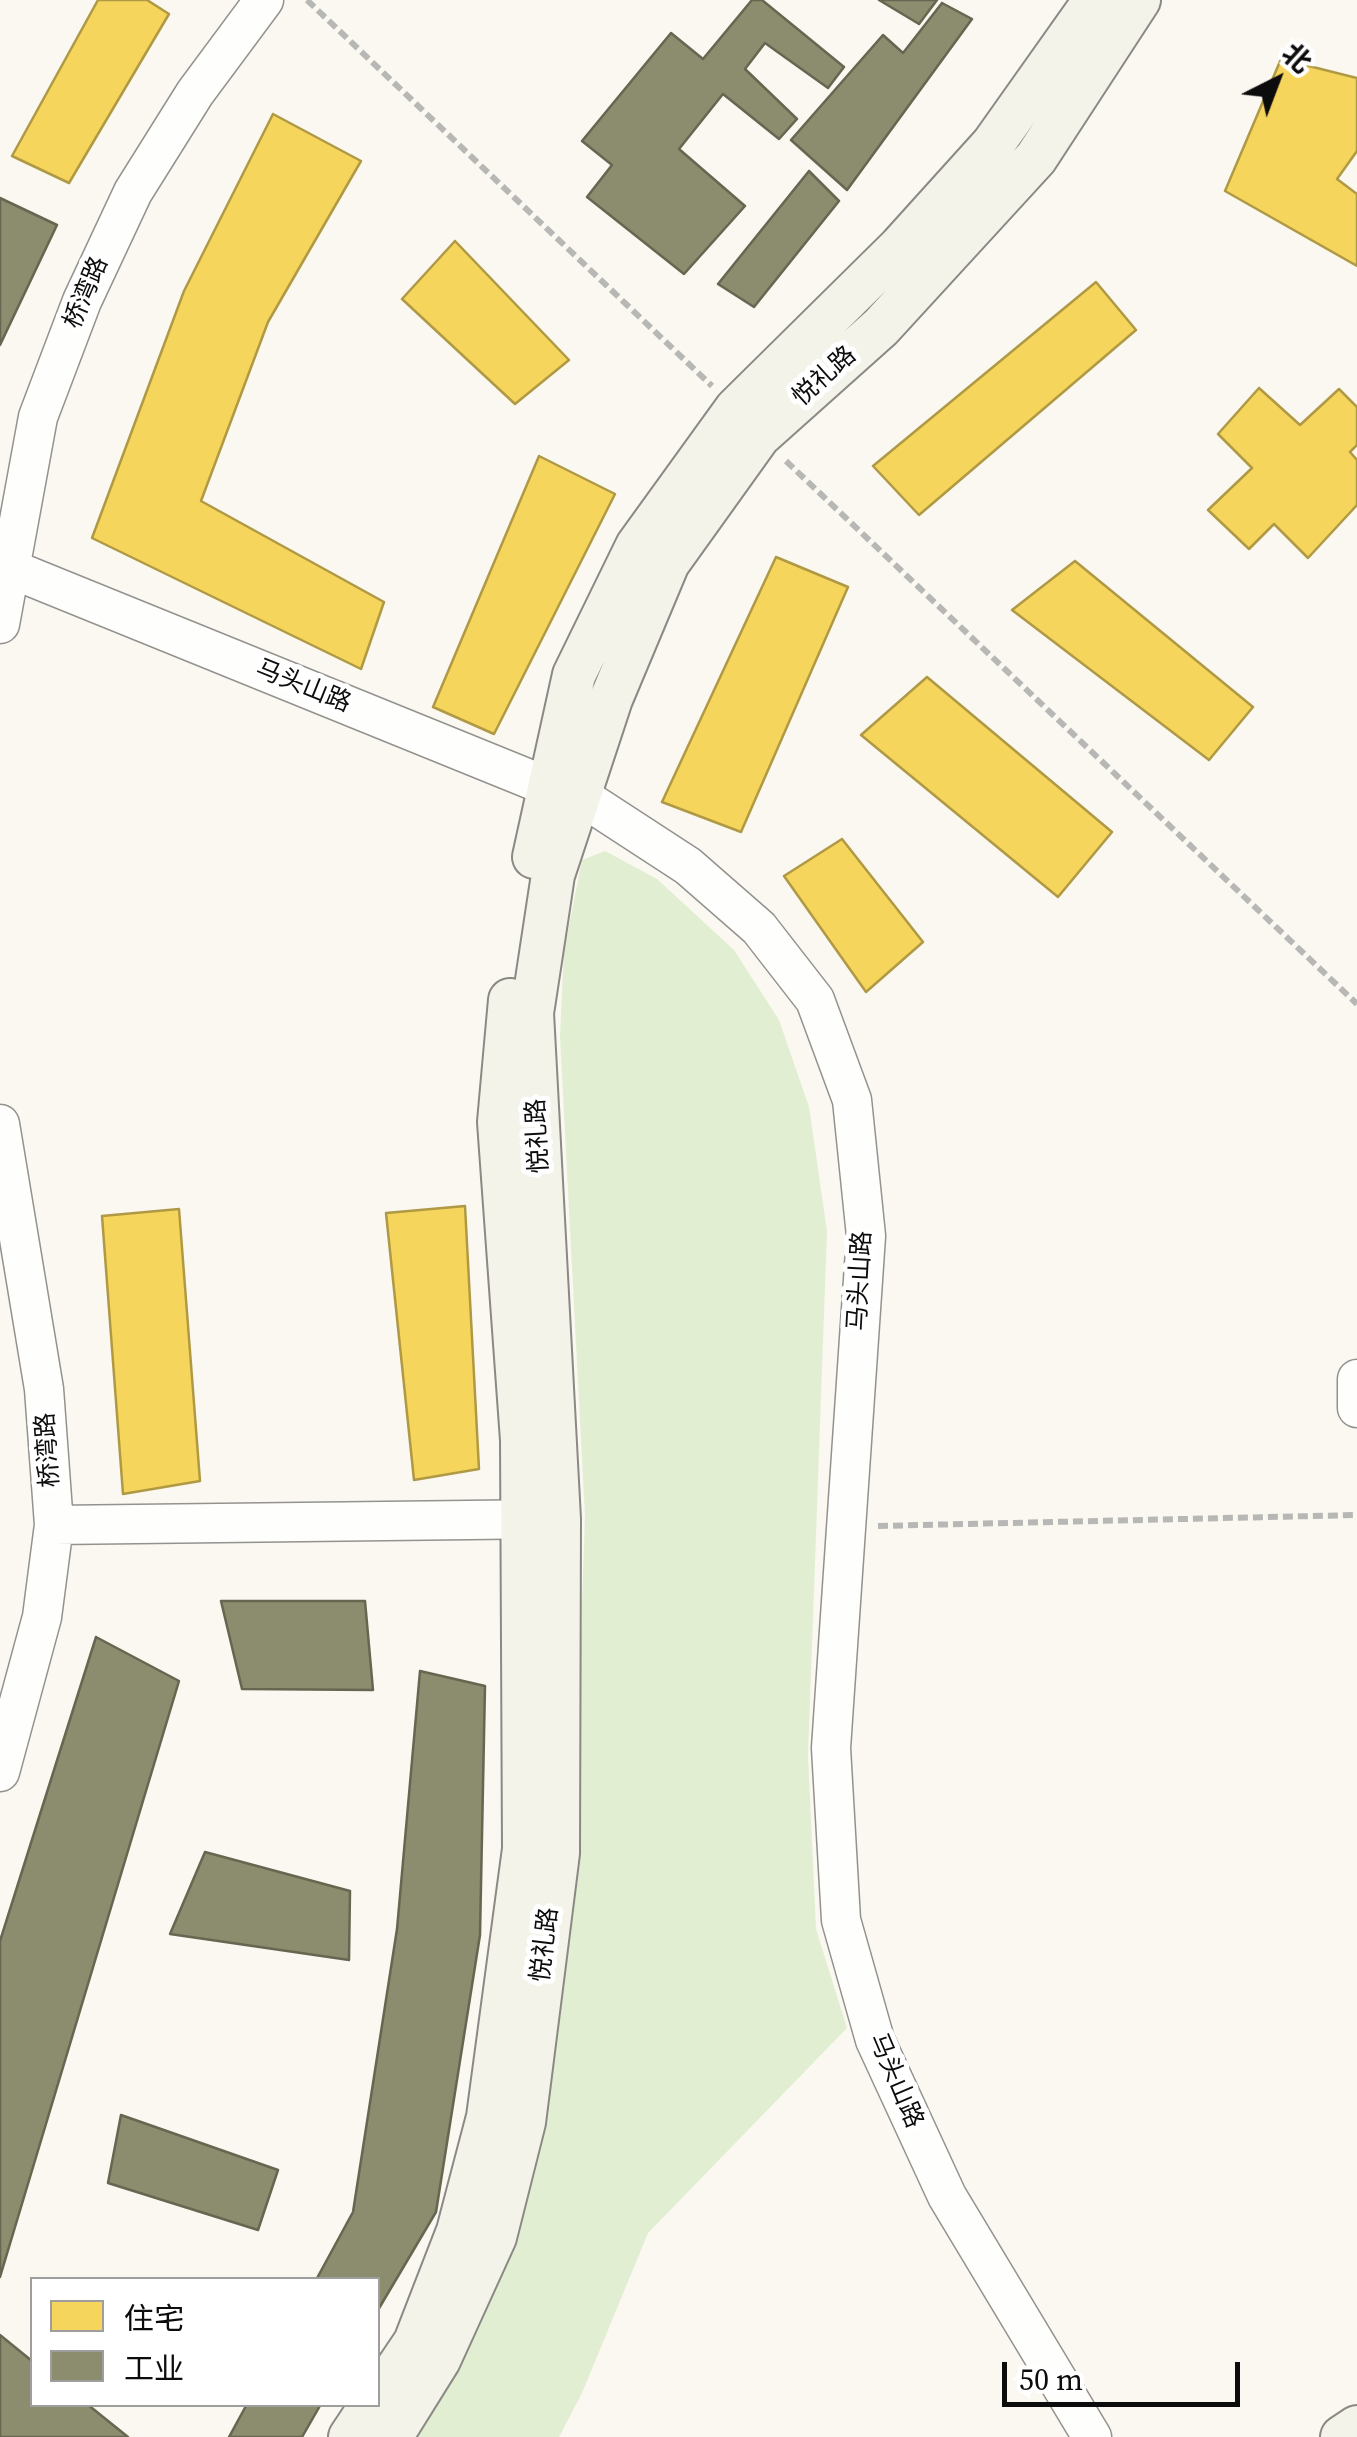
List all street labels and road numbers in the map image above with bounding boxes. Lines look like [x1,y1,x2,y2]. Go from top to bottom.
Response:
street label: 桥湾路 [59,253,115,333]
street label: 悦礼路 [787,341,863,413]
street label: 马头山路 [251,654,355,720]
street label: 悦礼路 [522,1098,556,1174]
street label: 马头山路 [843,1230,879,1332]
street label: 桥湾路 [31,1412,67,1488]
street label: 悦礼路 [527,1906,565,1984]
street label: 马头山路 [862,2029,928,2133]

